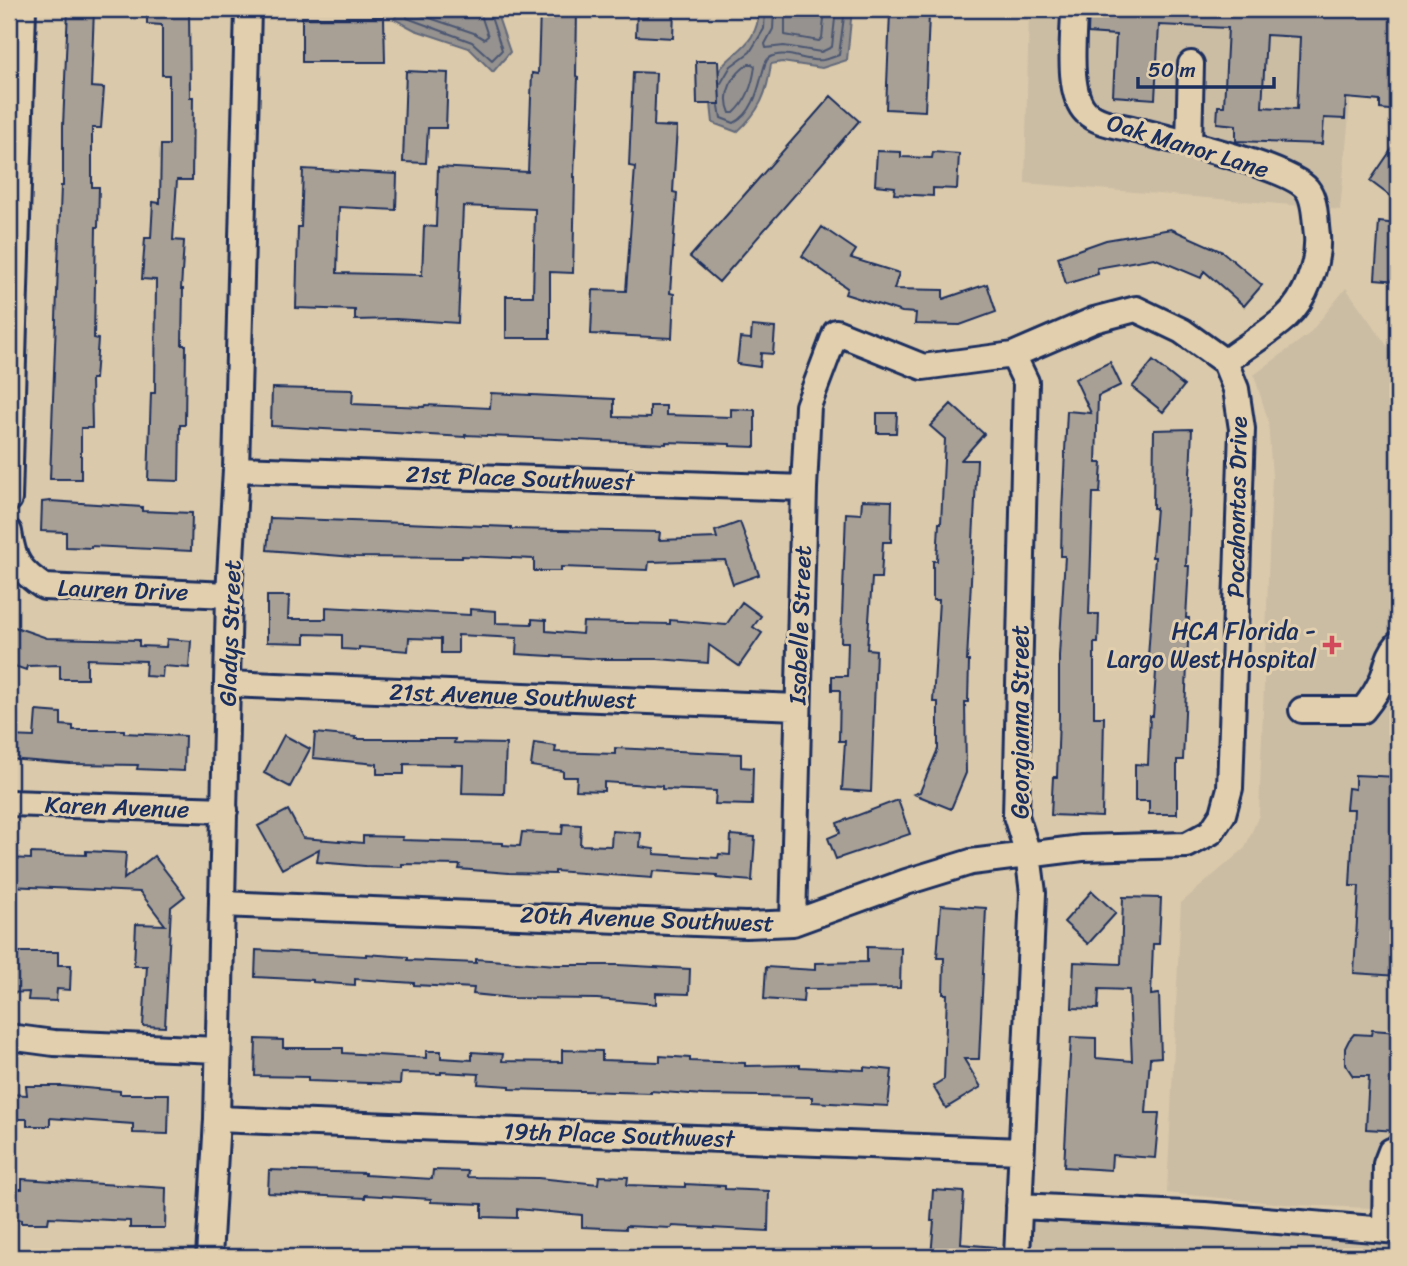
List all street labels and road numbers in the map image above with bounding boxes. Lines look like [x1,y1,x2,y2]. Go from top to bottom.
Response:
street label: Oak Manor Lane [1102,101,1274,191]
street label: Pocahontas Drive [1214,415,1260,598]
street label: 21st Place Southwest [405,453,636,503]
street label: Isabelle Street [776,544,824,707]
street label: Gladys Street [206,559,254,707]
street label: Lauren Drive [57,567,189,613]
street label: Georgianna Street [999,625,1041,819]
street label: 21st Avenue Southwest [389,671,637,721]
street label: Karen Avenue [44,783,190,831]
street label: 20th Avenue Southwest [519,894,775,944]
street label: 19th Place Southwest [503,1110,736,1160]

